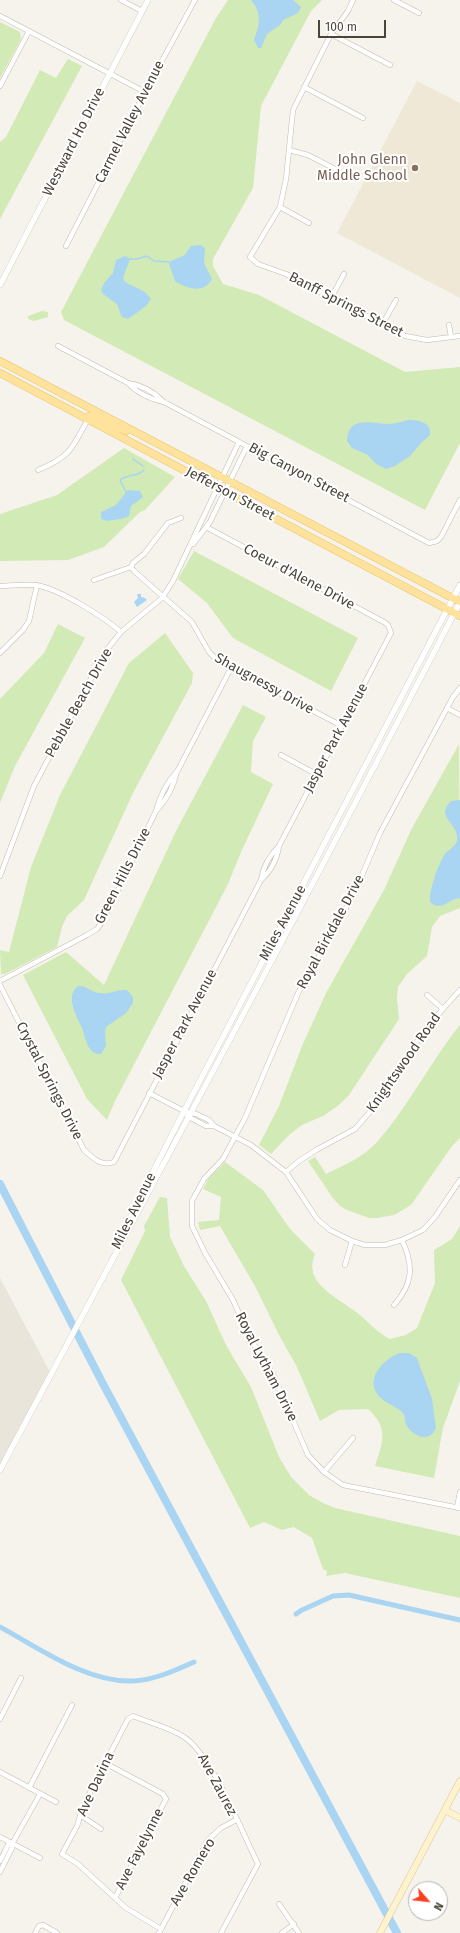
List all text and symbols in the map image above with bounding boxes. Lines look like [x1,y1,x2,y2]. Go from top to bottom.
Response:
scale bar [320,12,388,38]
text: 100 m [325,20,357,34]
street label: Carmel Valley Avenue [92,58,168,186]
street label: Westward Ho Drive [39,85,109,199]
place label: John Glenn Middle School [317,152,407,184]
marker: John Glenn Middle School [410,163,420,173]
street label: Banff Springs Street [286,269,406,341]
street label: Big Canyon Street [246,439,352,507]
street label: Jefferson Street [183,463,277,525]
street label: Coeur d'Alene Drive [240,541,358,613]
street label: Pebble Beach Drive [42,645,116,761]
street label: Shaugnessy Drive [211,650,317,718]
street label: Jasper Park Avenue [300,681,372,795]
street label: Green Hills Drive [92,825,154,927]
street label: Royal Birkdale Drive [294,872,368,992]
street label: Miles Avenue [256,882,310,964]
street label: Jasper Park Avenue [149,967,221,1081]
street label: Knightswood Road [363,1010,445,1116]
street label: Crystal Springs Drive [12,1019,86,1143]
street label: Miles Avenue [108,1170,160,1252]
street label: Royal Lytham Drive [231,1309,301,1425]
street label: Ave Davina [74,1749,118,1819]
street label: Ave Zaurez [194,1751,240,1819]
street label: Ave Fayelynne [112,1806,168,1892]
street label: Ave Romero [167,1835,219,1909]
north arrow [408,1881,448,1921]
text: N [431,1900,446,1913]

